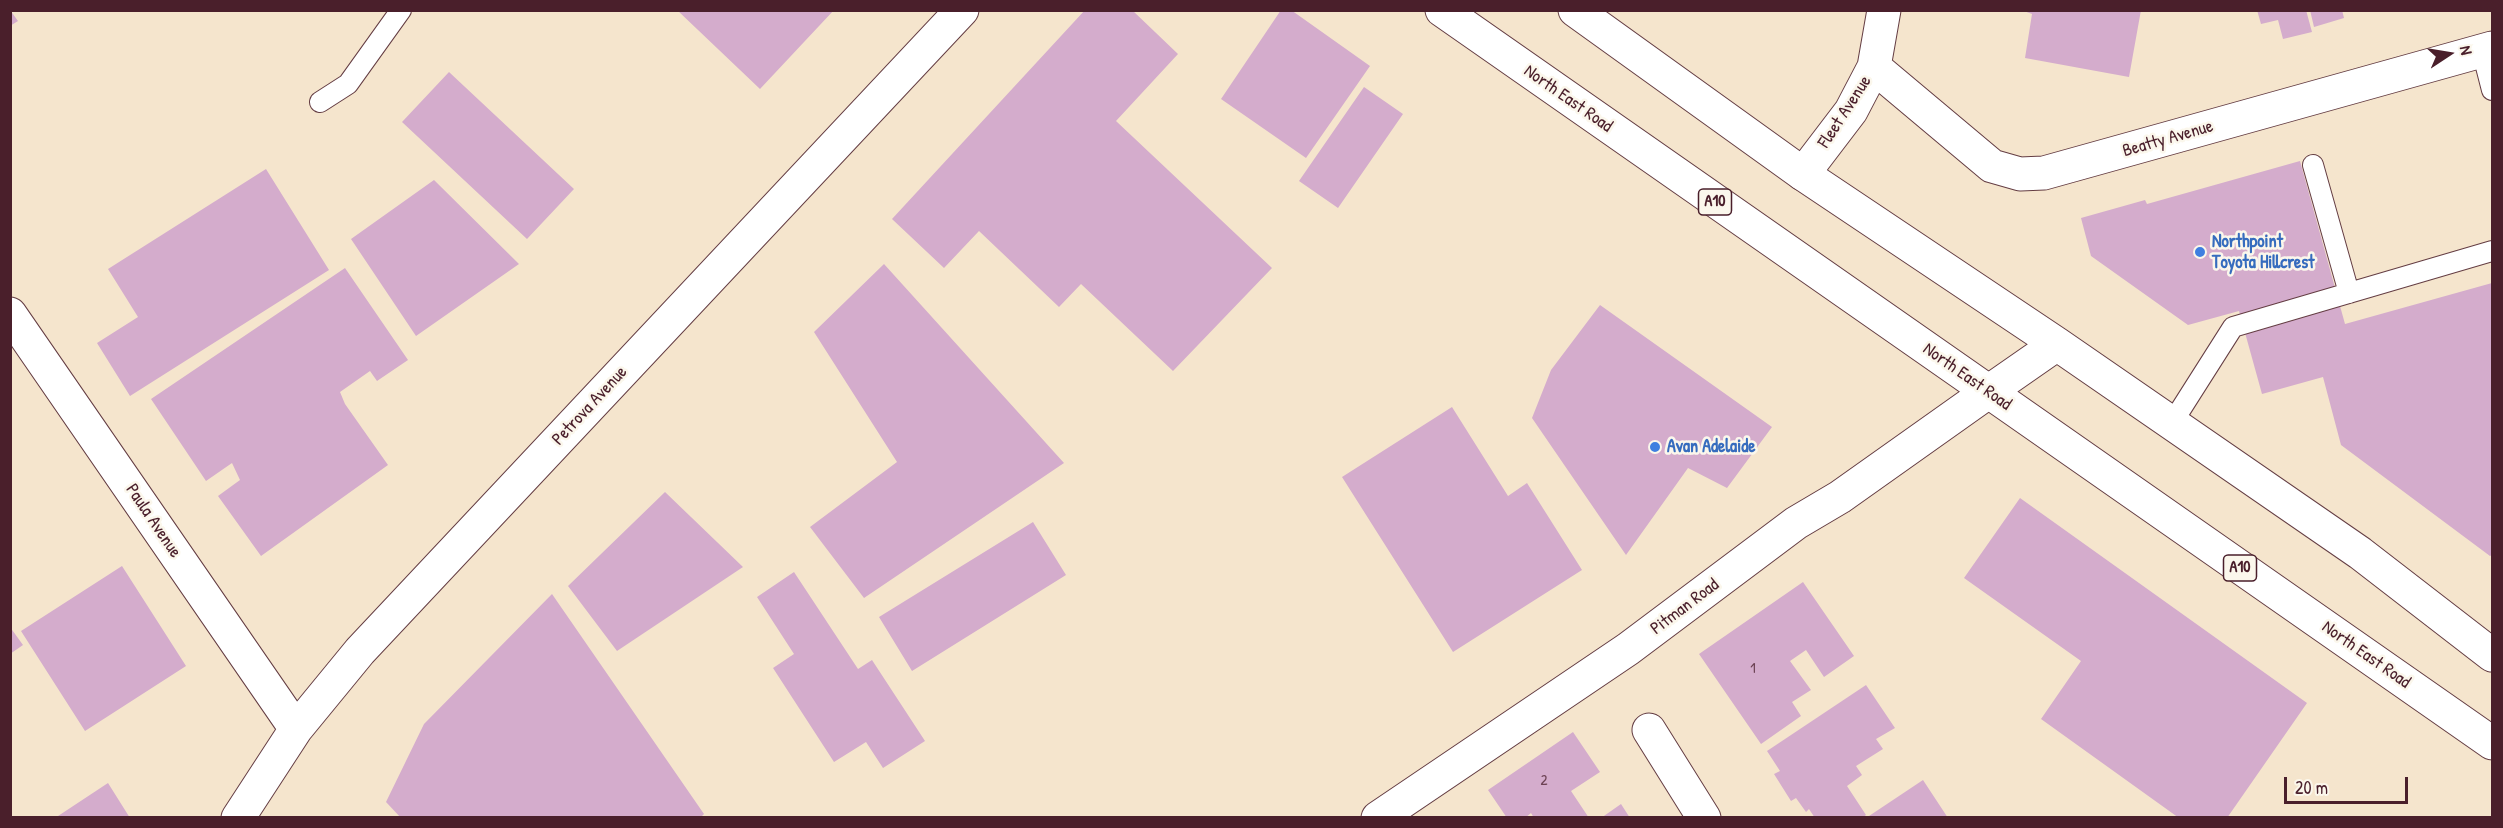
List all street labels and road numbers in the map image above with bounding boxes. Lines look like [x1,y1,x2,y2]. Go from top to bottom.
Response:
street label: North East Road [1519,60,1617,138]
street label: Fleet Avenue [1814,72,1876,152]
street label: Beatty Avenue [2120,116,2216,162]
road number: A10 [1698,189,1732,215]
street label: North East Road [1918,338,2016,416]
street label: Petrova Avenue [548,362,632,450]
street label: Paula Avenue [120,480,186,562]
road number: A10 [2224,555,2256,581]
street label: Pitman Road [1647,574,1723,640]
street label: North East Road [2317,616,2415,694]

